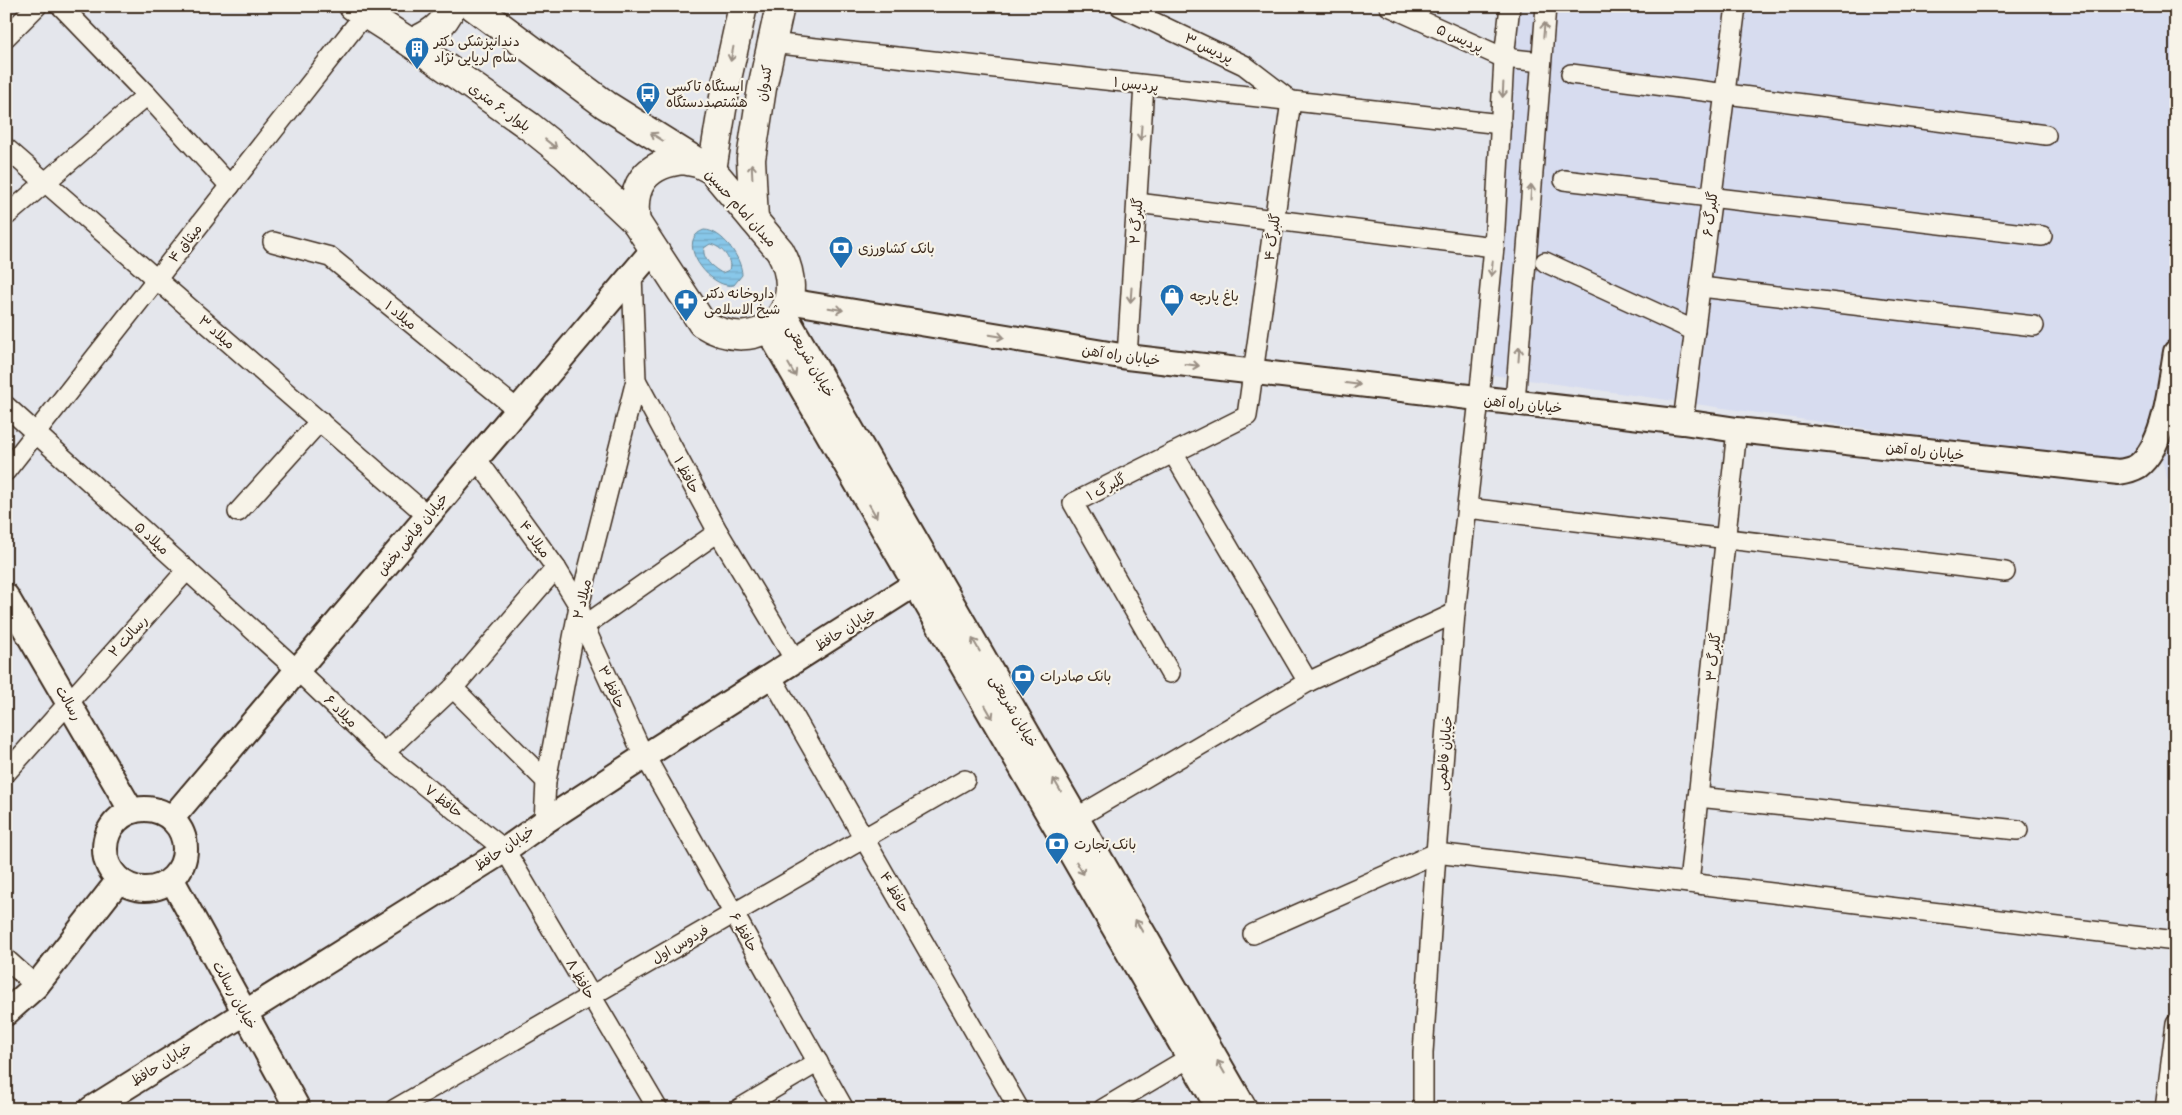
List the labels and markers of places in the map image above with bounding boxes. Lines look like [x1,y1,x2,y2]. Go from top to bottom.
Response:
place label: دندانپزشکی دکتر سام لریایی نژاد [433,32,520,68]
building icon: دندانپزشکی دکتر سام لریایی نژاد [404,36,430,70]
place label: ایستگاه تاکسی هشتصددستگاه [666,77,748,111]
bus stop icon: ایستگاه تاکسی هشتصددستگاه [635,81,661,115]
bank icon: بانک کشاورزی [828,235,854,269]
place label: بانک کشاورزی [858,239,935,257]
shop icon: باغ پارچه [1159,283,1185,317]
place label: داروخانه دکتر شیخ الاسلامی [703,284,780,319]
place label: باغ پارچه [1190,287,1239,306]
pharmacy icon: داروخانه دکتر شیخ الاسلامی [673,288,699,322]
bank icon: بانک صادرات [1010,663,1036,697]
place label: بانک صادرات [1040,667,1111,685]
bank icon: بانک تجارت [1044,831,1070,865]
place label: بانک تجارت [1074,835,1136,853]

